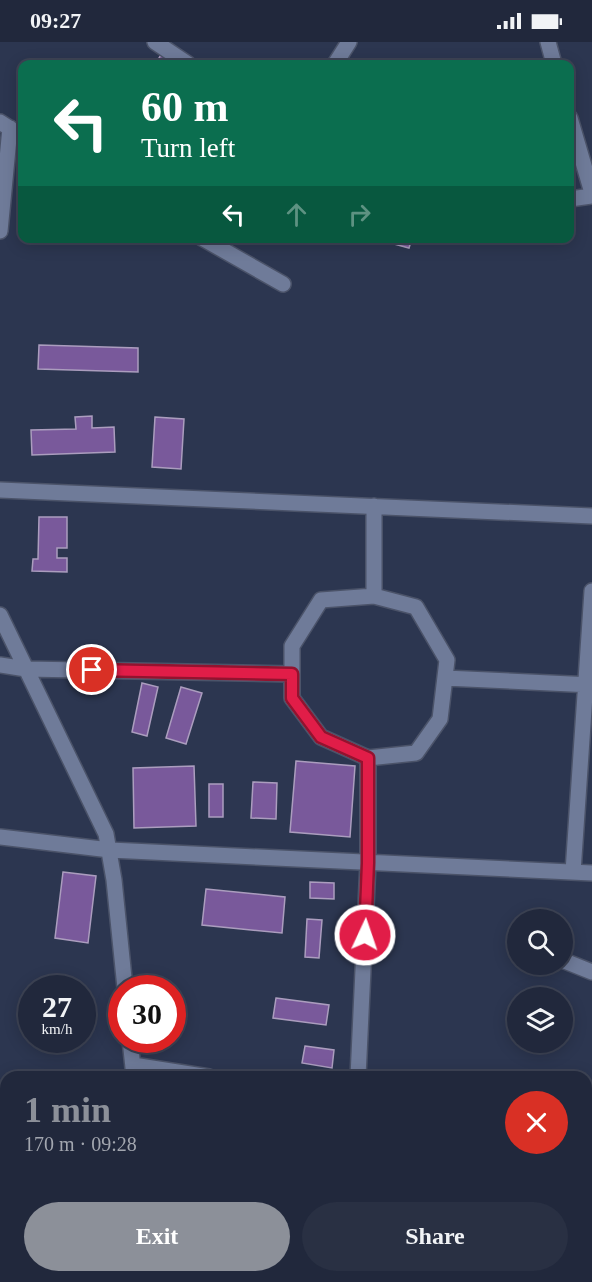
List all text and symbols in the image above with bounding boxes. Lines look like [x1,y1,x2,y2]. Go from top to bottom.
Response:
text: 09:27 [30,8,81,33]
icon: left [42,84,120,162]
text: 60 m [141,84,229,130]
text: Turn left [141,133,235,163]
icon: left [217,198,250,231]
icon: ahead [280,198,313,231]
icon: right [343,198,376,231]
pin [66,644,117,695]
icon: arrive [75,653,108,686]
position arrow [333,903,397,967]
map controls [507,909,573,1053]
button: search [507,909,573,975]
speed limit sign: 30 [108,975,186,1053]
button: layers [507,987,573,1053]
text: 27 [42,990,72,1023]
text: km/h [42,1021,72,1037]
text: 1 min [24,1090,111,1130]
button: close [505,1091,568,1154]
text: 170 m · 09:28 [24,1133,137,1155]
button: Exit [24,1202,290,1271]
button: Share [302,1202,568,1271]

